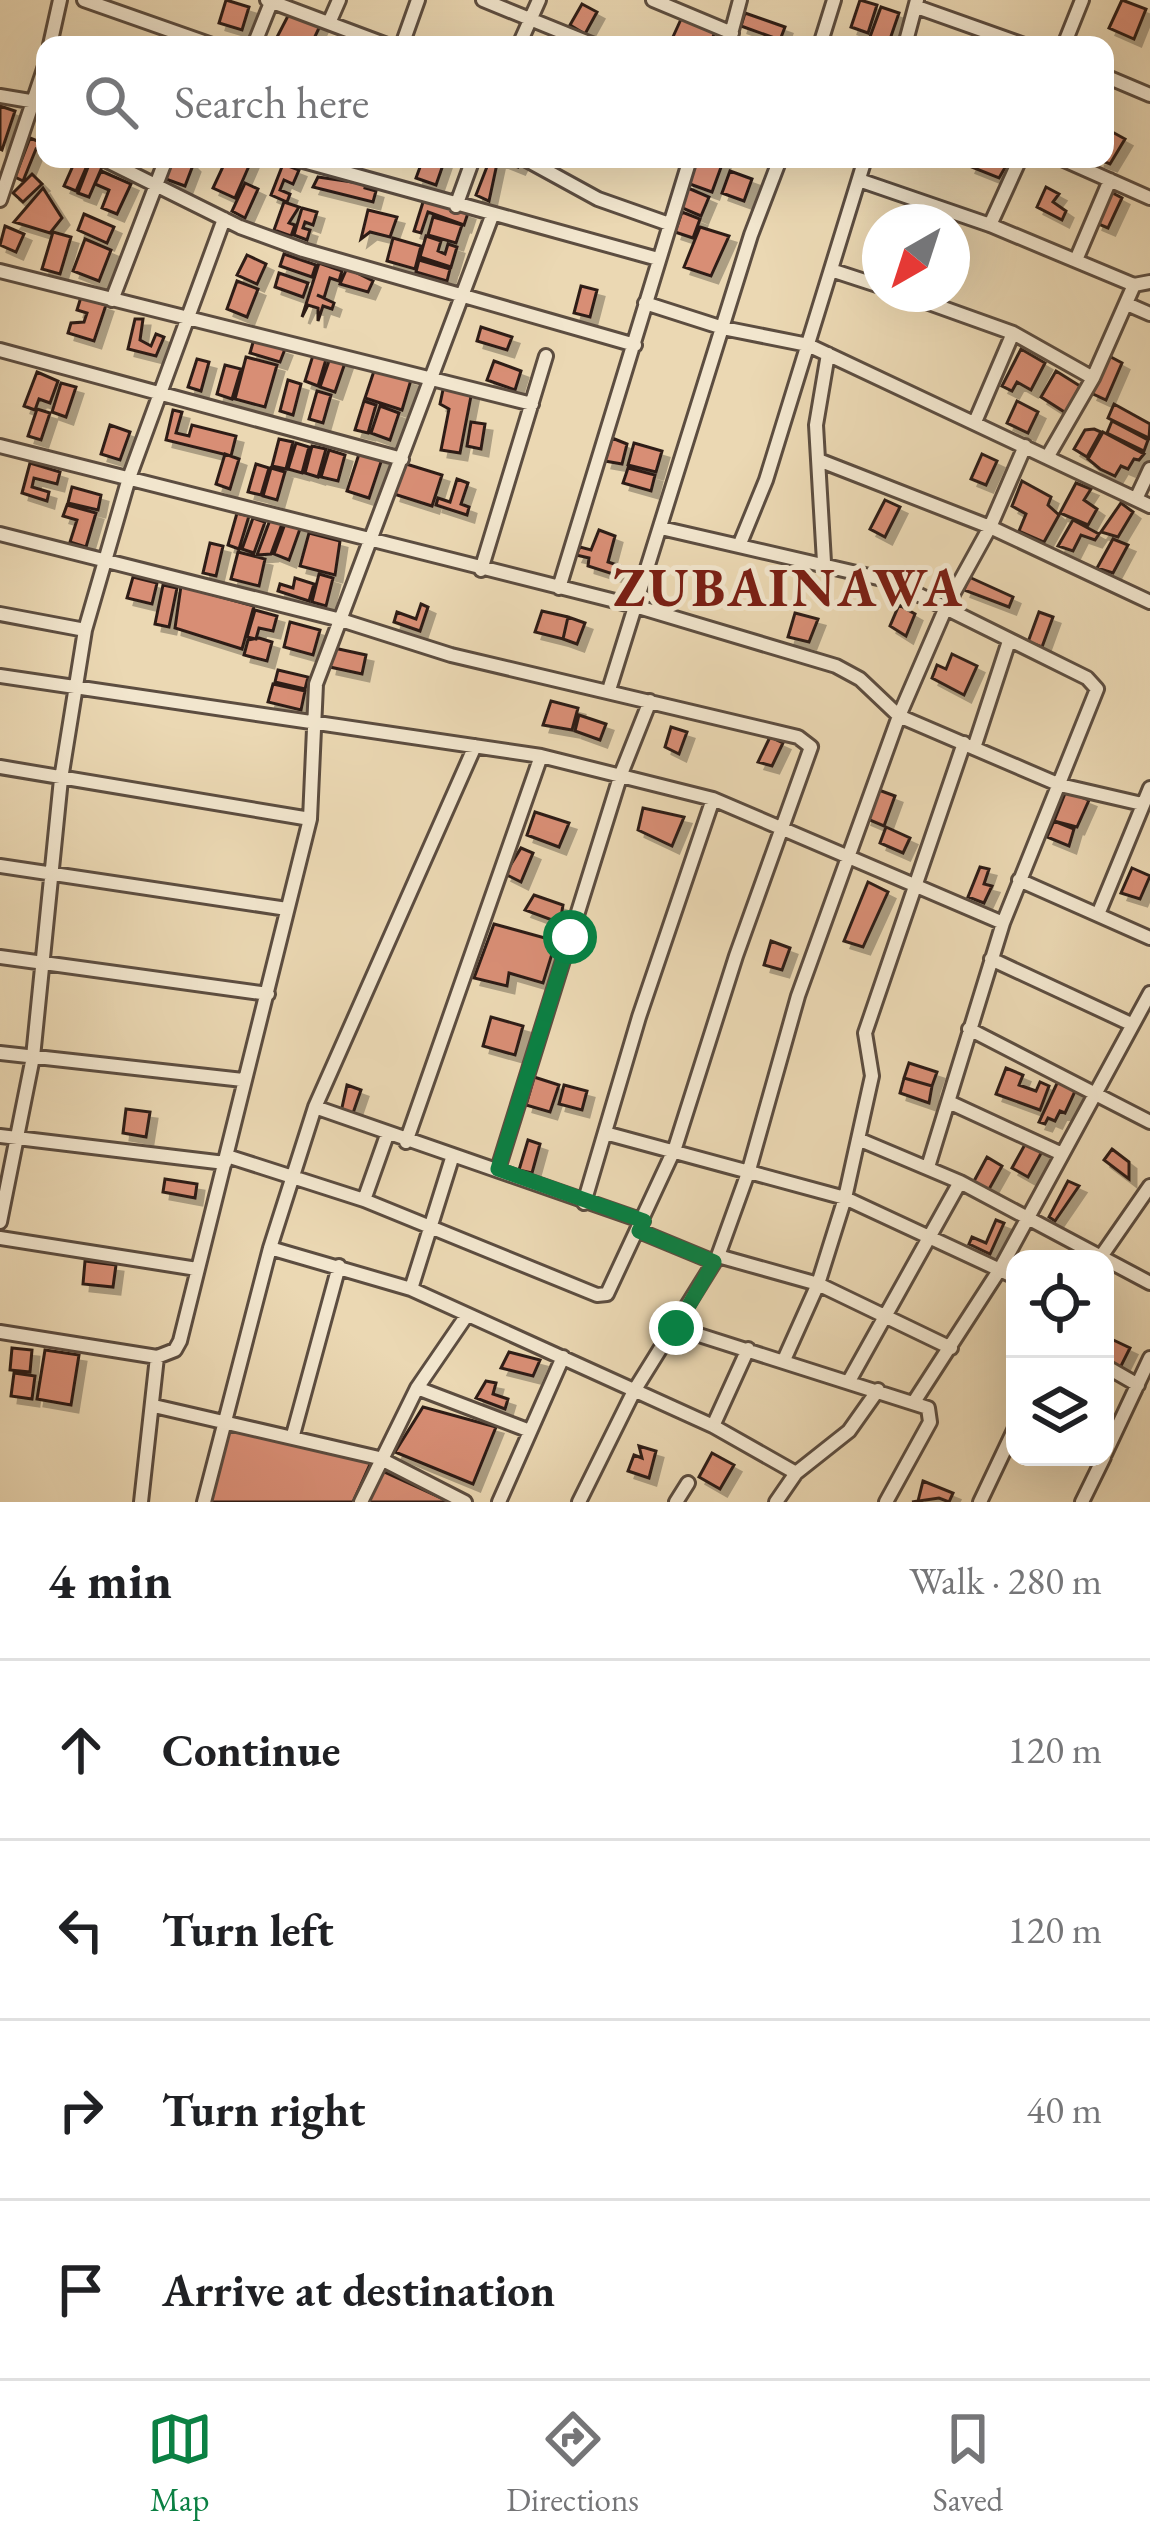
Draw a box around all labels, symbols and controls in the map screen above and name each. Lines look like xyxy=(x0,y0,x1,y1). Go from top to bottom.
search box xyxy=(36,36,1114,168)
icon: search xyxy=(78,69,144,135)
text: Search here xyxy=(174,73,369,131)
north arrow xyxy=(862,204,970,312)
district label: ZUBAINAWA xyxy=(613,552,965,622)
route start xyxy=(543,910,597,964)
map controls xyxy=(1006,1250,1114,1466)
button: locate xyxy=(1006,1250,1114,1358)
route end xyxy=(649,1301,703,1355)
button: layers xyxy=(1006,1358,1114,1466)
text: 4 min xyxy=(48,1547,172,1613)
text: Walk · 280 m xyxy=(909,1555,1102,1606)
icon: ahead xyxy=(48,1717,114,1783)
text: Continue xyxy=(162,1721,340,1779)
text: 120 m xyxy=(1008,1724,1102,1775)
icon: left xyxy=(48,1897,114,1963)
text: Turn left xyxy=(162,1901,334,1959)
text: 120 m xyxy=(1008,1904,1102,1955)
icon: right xyxy=(48,2077,114,2143)
text: Turn right xyxy=(162,2081,365,2139)
text: 40 m xyxy=(1026,2084,1102,2135)
icon: arrive xyxy=(48,2257,114,2323)
text: Arrive at destination xyxy=(162,2261,555,2319)
tab: Map xyxy=(147,2406,213,2521)
tab: Directions xyxy=(506,2406,639,2521)
tab: Saved xyxy=(933,2406,1003,2521)

